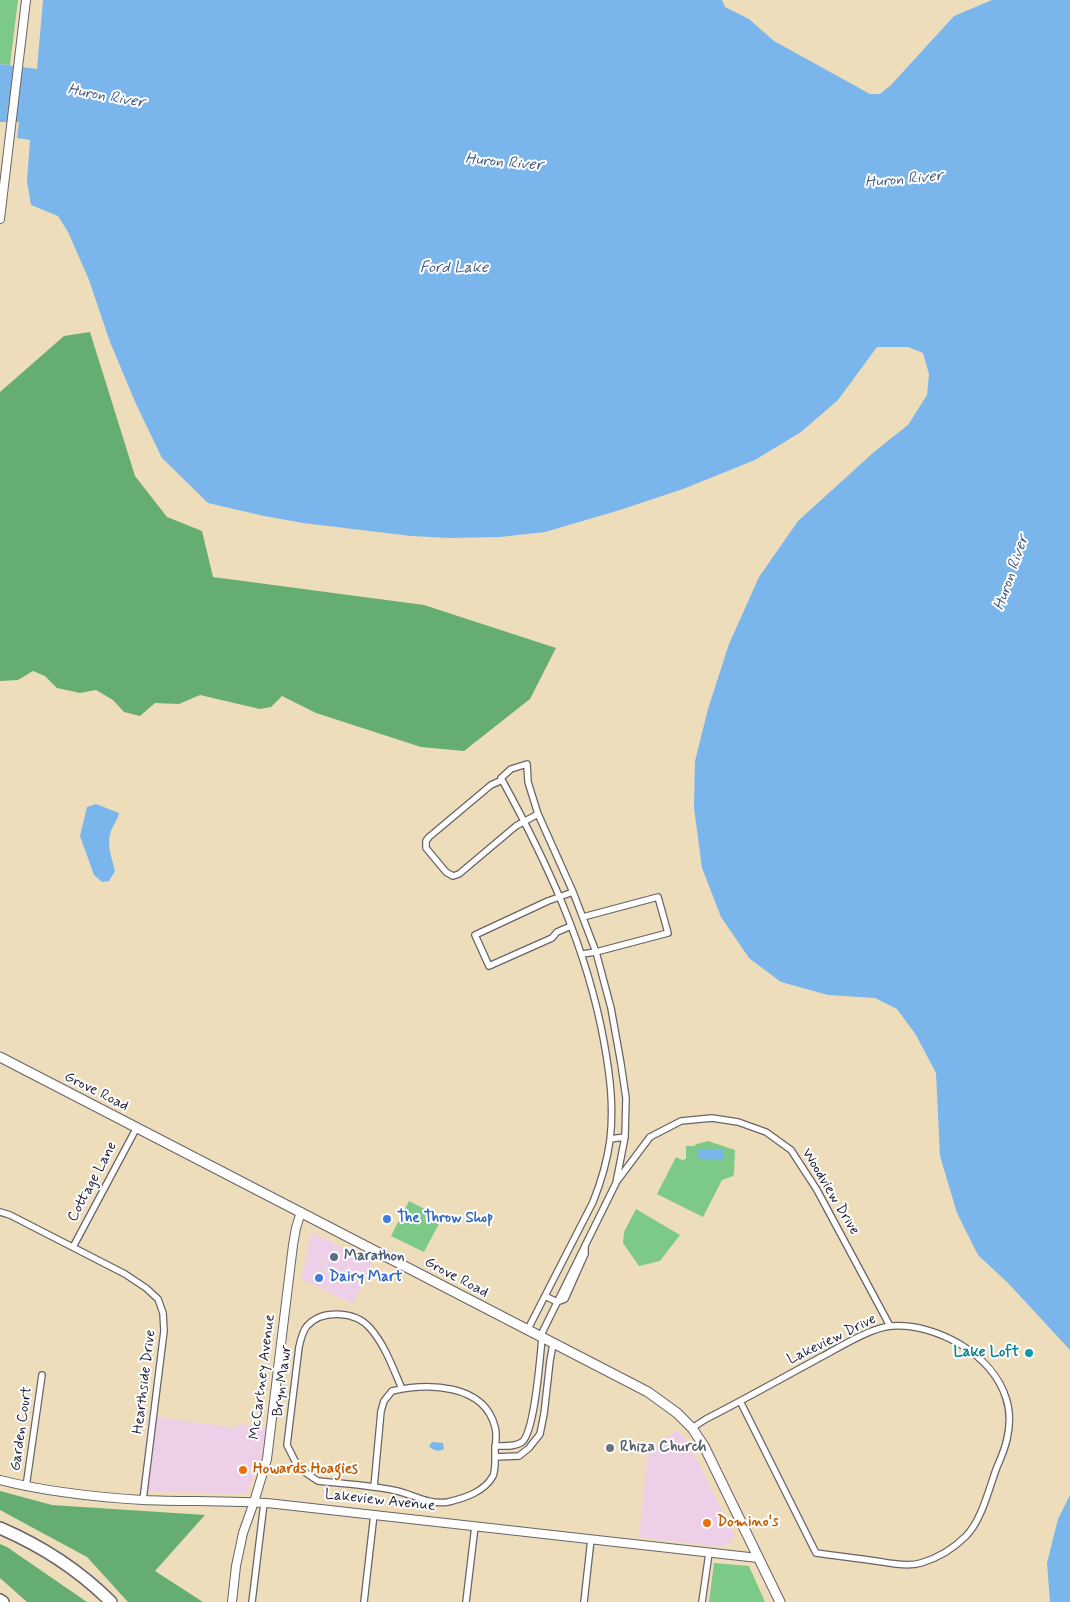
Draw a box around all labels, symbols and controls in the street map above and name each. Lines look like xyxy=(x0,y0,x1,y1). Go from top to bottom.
water label: Huron River xyxy=(66,81,146,113)
water label: Huron River xyxy=(464,150,544,176)
water label: Huron River xyxy=(864,167,944,193)
water label: Ford Lake xyxy=(420,259,488,279)
water label: Huron River xyxy=(990,533,1034,613)
street label: Grove Road xyxy=(61,1068,131,1116)
street label: Cottage Lane xyxy=(64,1139,122,1225)
street label: Woodview Drive xyxy=(797,1145,863,1239)
place label: The Throw Shop xyxy=(397,1210,493,1228)
marker: The Throw Shop xyxy=(381,1213,393,1225)
place label: Marathon xyxy=(344,1248,405,1266)
marker: Marathon xyxy=(328,1251,340,1263)
street label: Grove Road xyxy=(421,1254,491,1302)
place label: Dairy Mart xyxy=(329,1269,402,1287)
marker: Dairy Mart xyxy=(313,1272,325,1284)
street label: Lakeview Drive xyxy=(785,1311,879,1369)
street label: McCartney Avenue xyxy=(246,1313,280,1441)
street label: Hearthside Drive xyxy=(130,1329,160,1435)
street label: Bryn Mawr xyxy=(270,1344,296,1418)
place label: Lake Loft xyxy=(953,1344,1019,1362)
marker: Lake Loft xyxy=(1023,1347,1035,1359)
street label: Garden Court xyxy=(7,1386,37,1472)
place label: Rhiza Church xyxy=(620,1439,706,1457)
marker: Rhiza Church xyxy=(604,1442,616,1454)
place label: Howards Hoagies xyxy=(253,1461,358,1479)
marker: Howards Hoagies xyxy=(237,1464,249,1476)
street label: Lakeview Avenue xyxy=(324,1486,436,1516)
place label: Domino's xyxy=(717,1514,779,1532)
marker: Domino's xyxy=(701,1517,713,1529)

